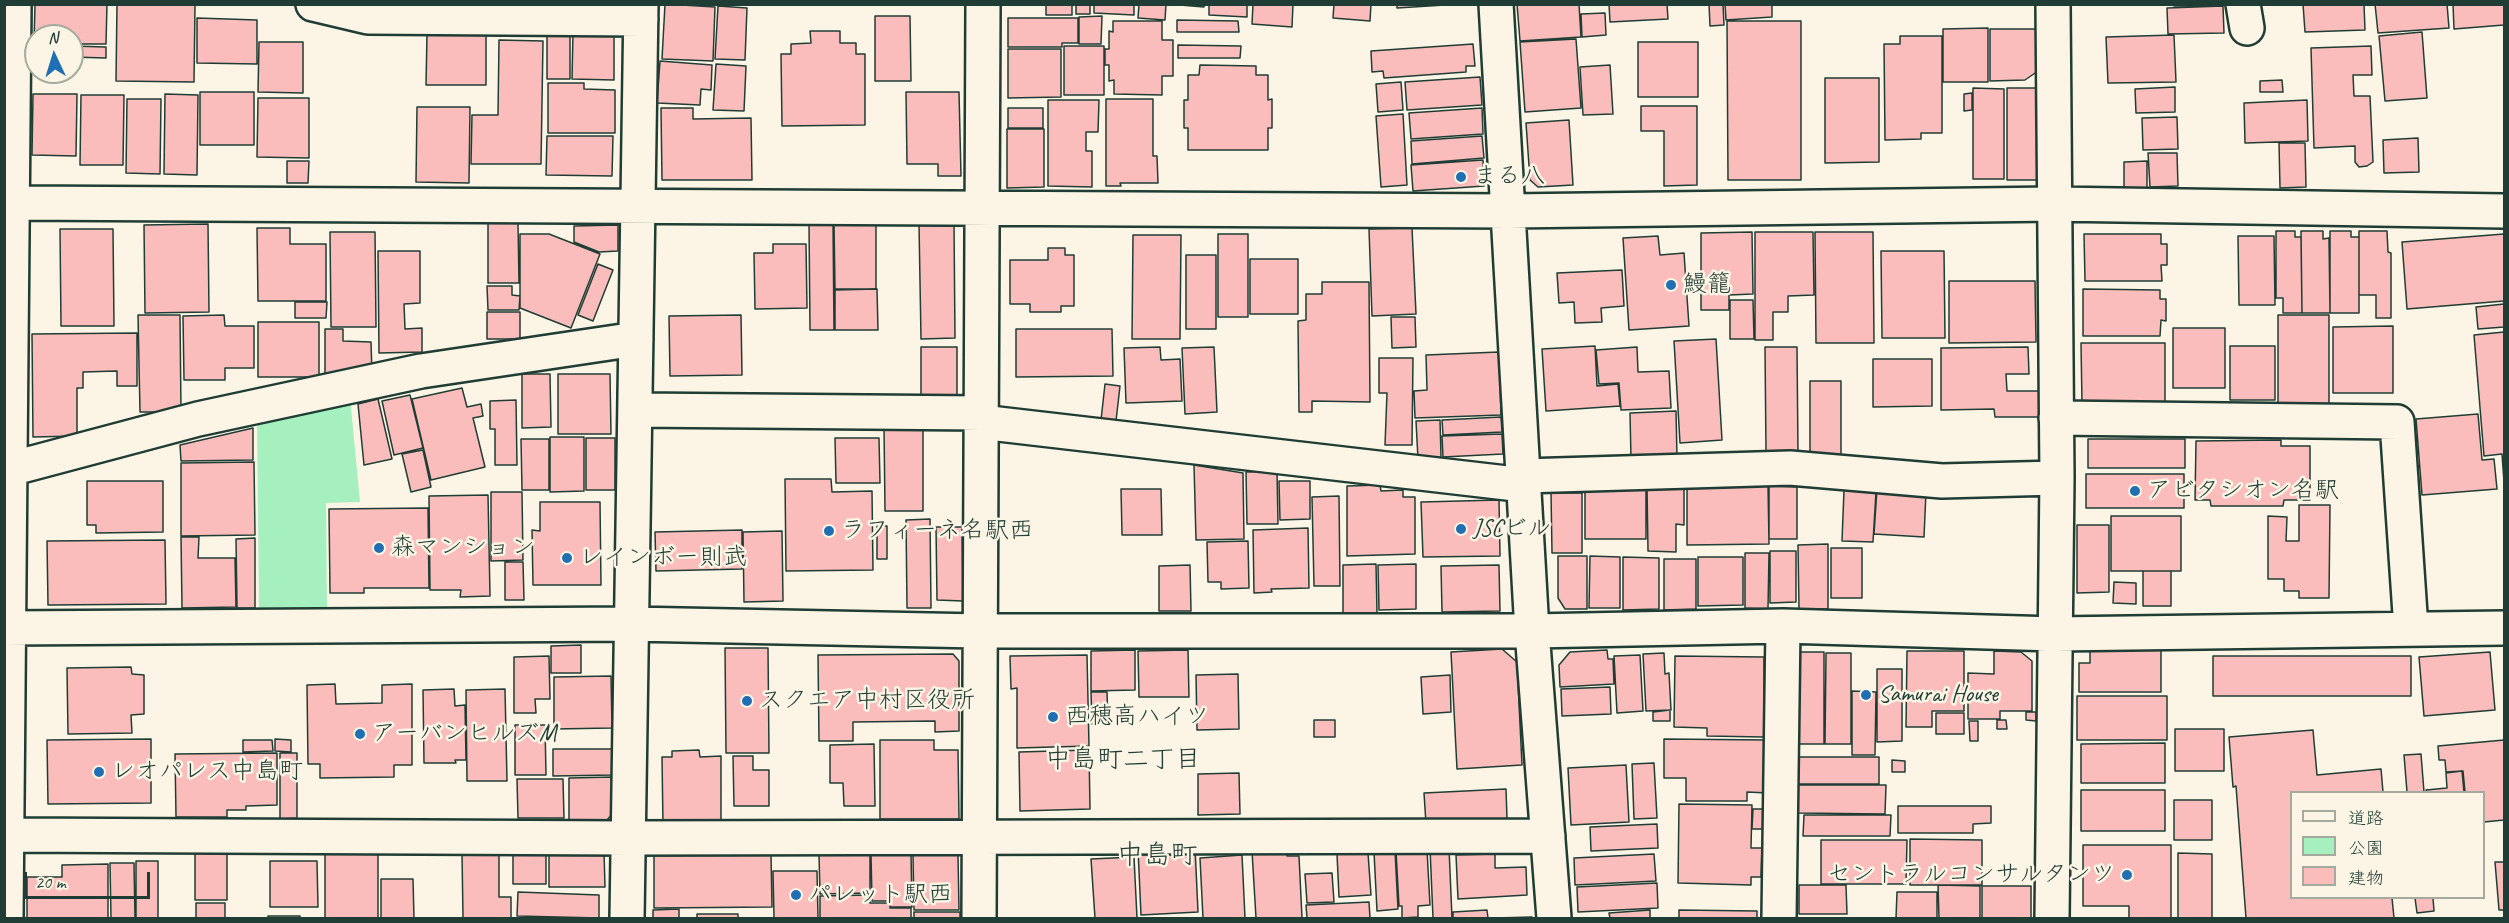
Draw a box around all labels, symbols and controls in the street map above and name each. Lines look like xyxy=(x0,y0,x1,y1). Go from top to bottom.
north arrow xyxy=(24,24,84,84)
text: N xyxy=(47,28,59,48)
place label: まる八 xyxy=(1473,163,1545,191)
marker: まる八 xyxy=(1454,170,1468,184)
place label: 鰻籠 xyxy=(1683,271,1731,299)
marker: 鰻籠 xyxy=(1664,278,1678,292)
place label: アビタシオン名駅 xyxy=(2147,477,2339,505)
marker: アビタシオン名駅 xyxy=(2128,484,2142,498)
place label: JSCビル xyxy=(1473,515,1551,543)
place label: ラフィーネ名駅西 xyxy=(841,517,1033,545)
marker: JSCビル xyxy=(1454,522,1468,536)
marker: ラフィーネ名駅西 xyxy=(822,524,836,538)
place label: 森マンション xyxy=(391,534,535,562)
marker: 森マンション xyxy=(372,541,386,555)
place label: レインボー則武 xyxy=(579,544,747,572)
marker: レインボー則武 xyxy=(560,551,574,565)
place label: Samurai House xyxy=(1878,681,1998,709)
place label: スクエア中村区役所 xyxy=(759,687,975,715)
marker: Samurai House xyxy=(1859,688,1873,702)
marker: スクエア中村区役所 xyxy=(740,694,754,708)
place label: 西穂高ハイツ xyxy=(1065,703,1209,731)
marker: 西穂高ハイツ xyxy=(1046,710,1060,724)
place label: アーバンヒルズM xyxy=(372,720,556,748)
marker: アーバンヒルズM xyxy=(353,727,367,741)
district label: 中島町二丁目 xyxy=(1045,744,1201,776)
place label: レオパレス中島町 xyxy=(111,758,303,786)
marker: レオパレス中島町 xyxy=(92,765,106,779)
legend xyxy=(2290,791,2485,899)
text: 道路 xyxy=(2348,807,2384,829)
text: 公園 xyxy=(2348,837,2384,859)
district label: 中島町 xyxy=(1117,840,1197,872)
scale bar xyxy=(27,860,153,898)
place label: セントラルコンサルタンツ xyxy=(1827,861,2115,889)
text: 建物 xyxy=(2348,867,2384,889)
marker: セントラルコンサルタンツ xyxy=(2120,868,2134,882)
text: 20 m xyxy=(35,871,66,893)
place label: パレット駅西 xyxy=(808,881,952,909)
marker: パレット駅西 xyxy=(789,888,803,902)

